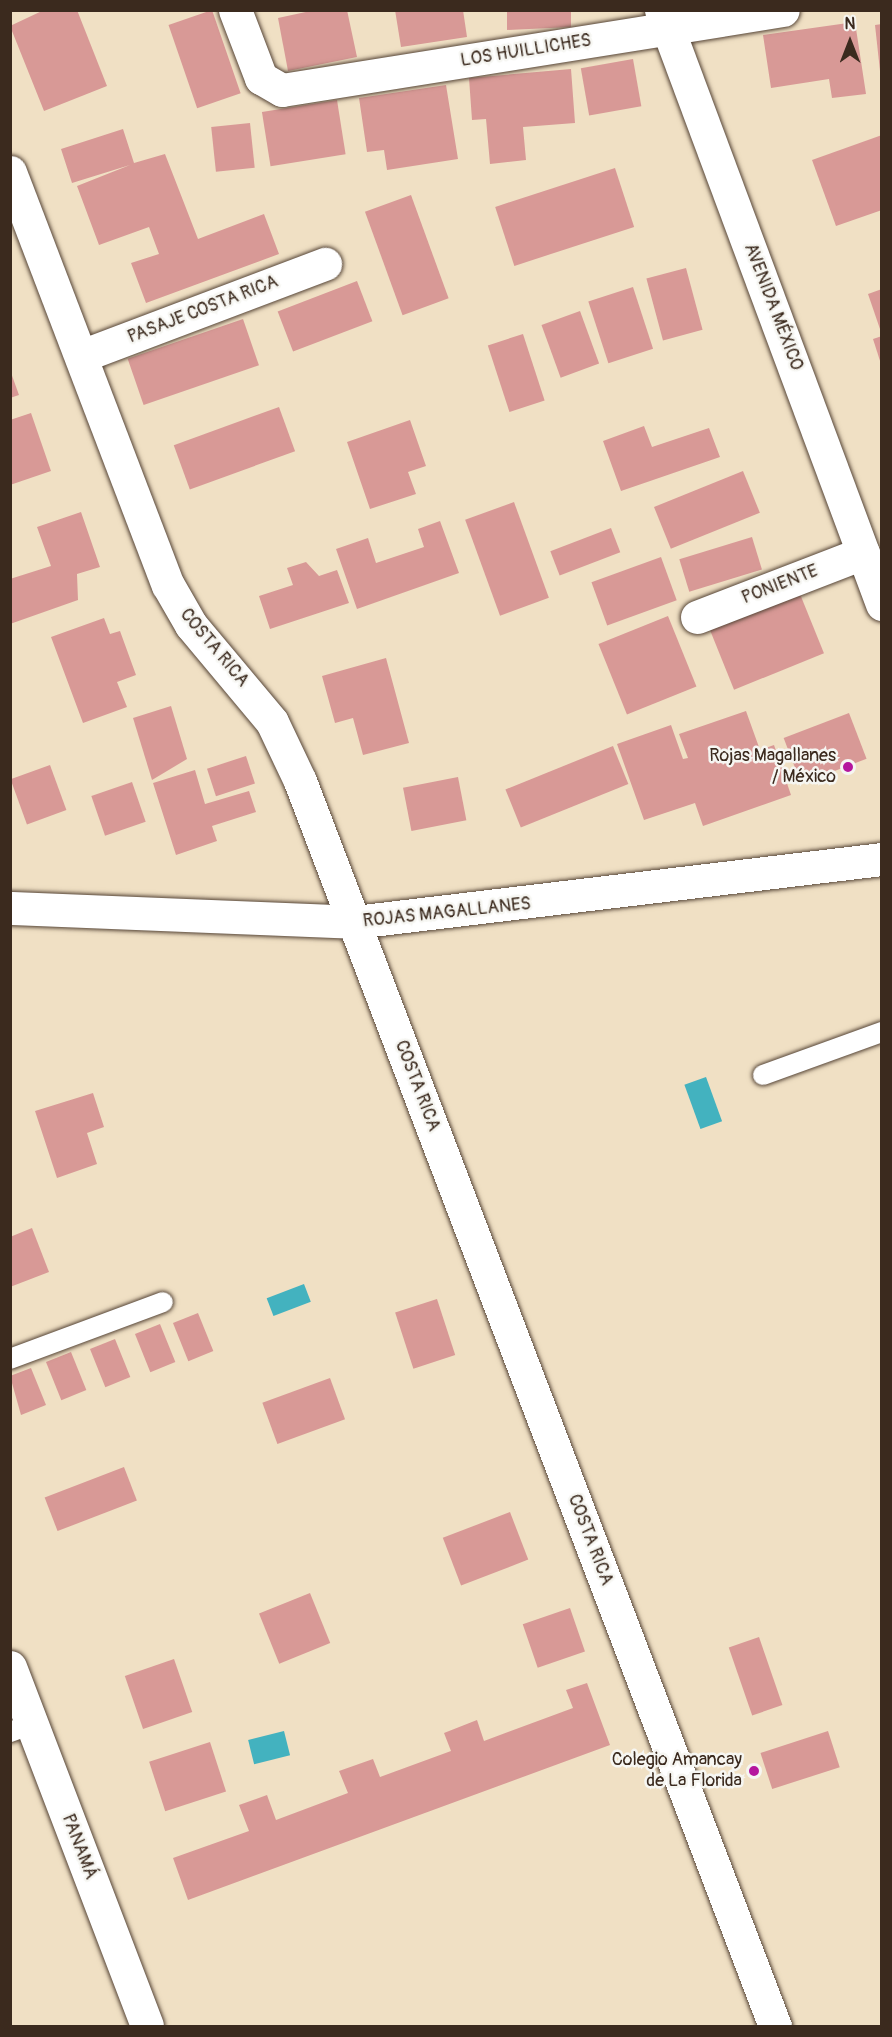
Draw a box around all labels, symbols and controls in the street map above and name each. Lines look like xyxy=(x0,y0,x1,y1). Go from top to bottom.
north arrow xyxy=(820,12,880,72)
text: N xyxy=(845,14,855,34)
street label: LOS HUILLICHES xyxy=(459,30,593,72)
street label: AVENIDA MÉXICO xyxy=(739,241,807,373)
street label: PASAJE COSTA RICA xyxy=(125,271,281,349)
street label: PONIENTE xyxy=(739,561,821,609)
street label: COSTA RICA xyxy=(175,604,253,692)
place label: Rojas Magallanes / México xyxy=(709,746,836,789)
marker: Rojas Magallanes / México xyxy=(841,760,855,774)
street label: ROJAS MAGALLANES xyxy=(362,893,532,933)
street label: COSTA RICA xyxy=(390,1037,444,1135)
street label: COSTA RICA xyxy=(563,1491,617,1589)
place label: Colegio Amancay de La Florida xyxy=(612,1750,742,1792)
marker: Colegio Amancay de La Florida xyxy=(747,1764,761,1778)
street label: PANAMÁ xyxy=(57,1811,101,1883)

